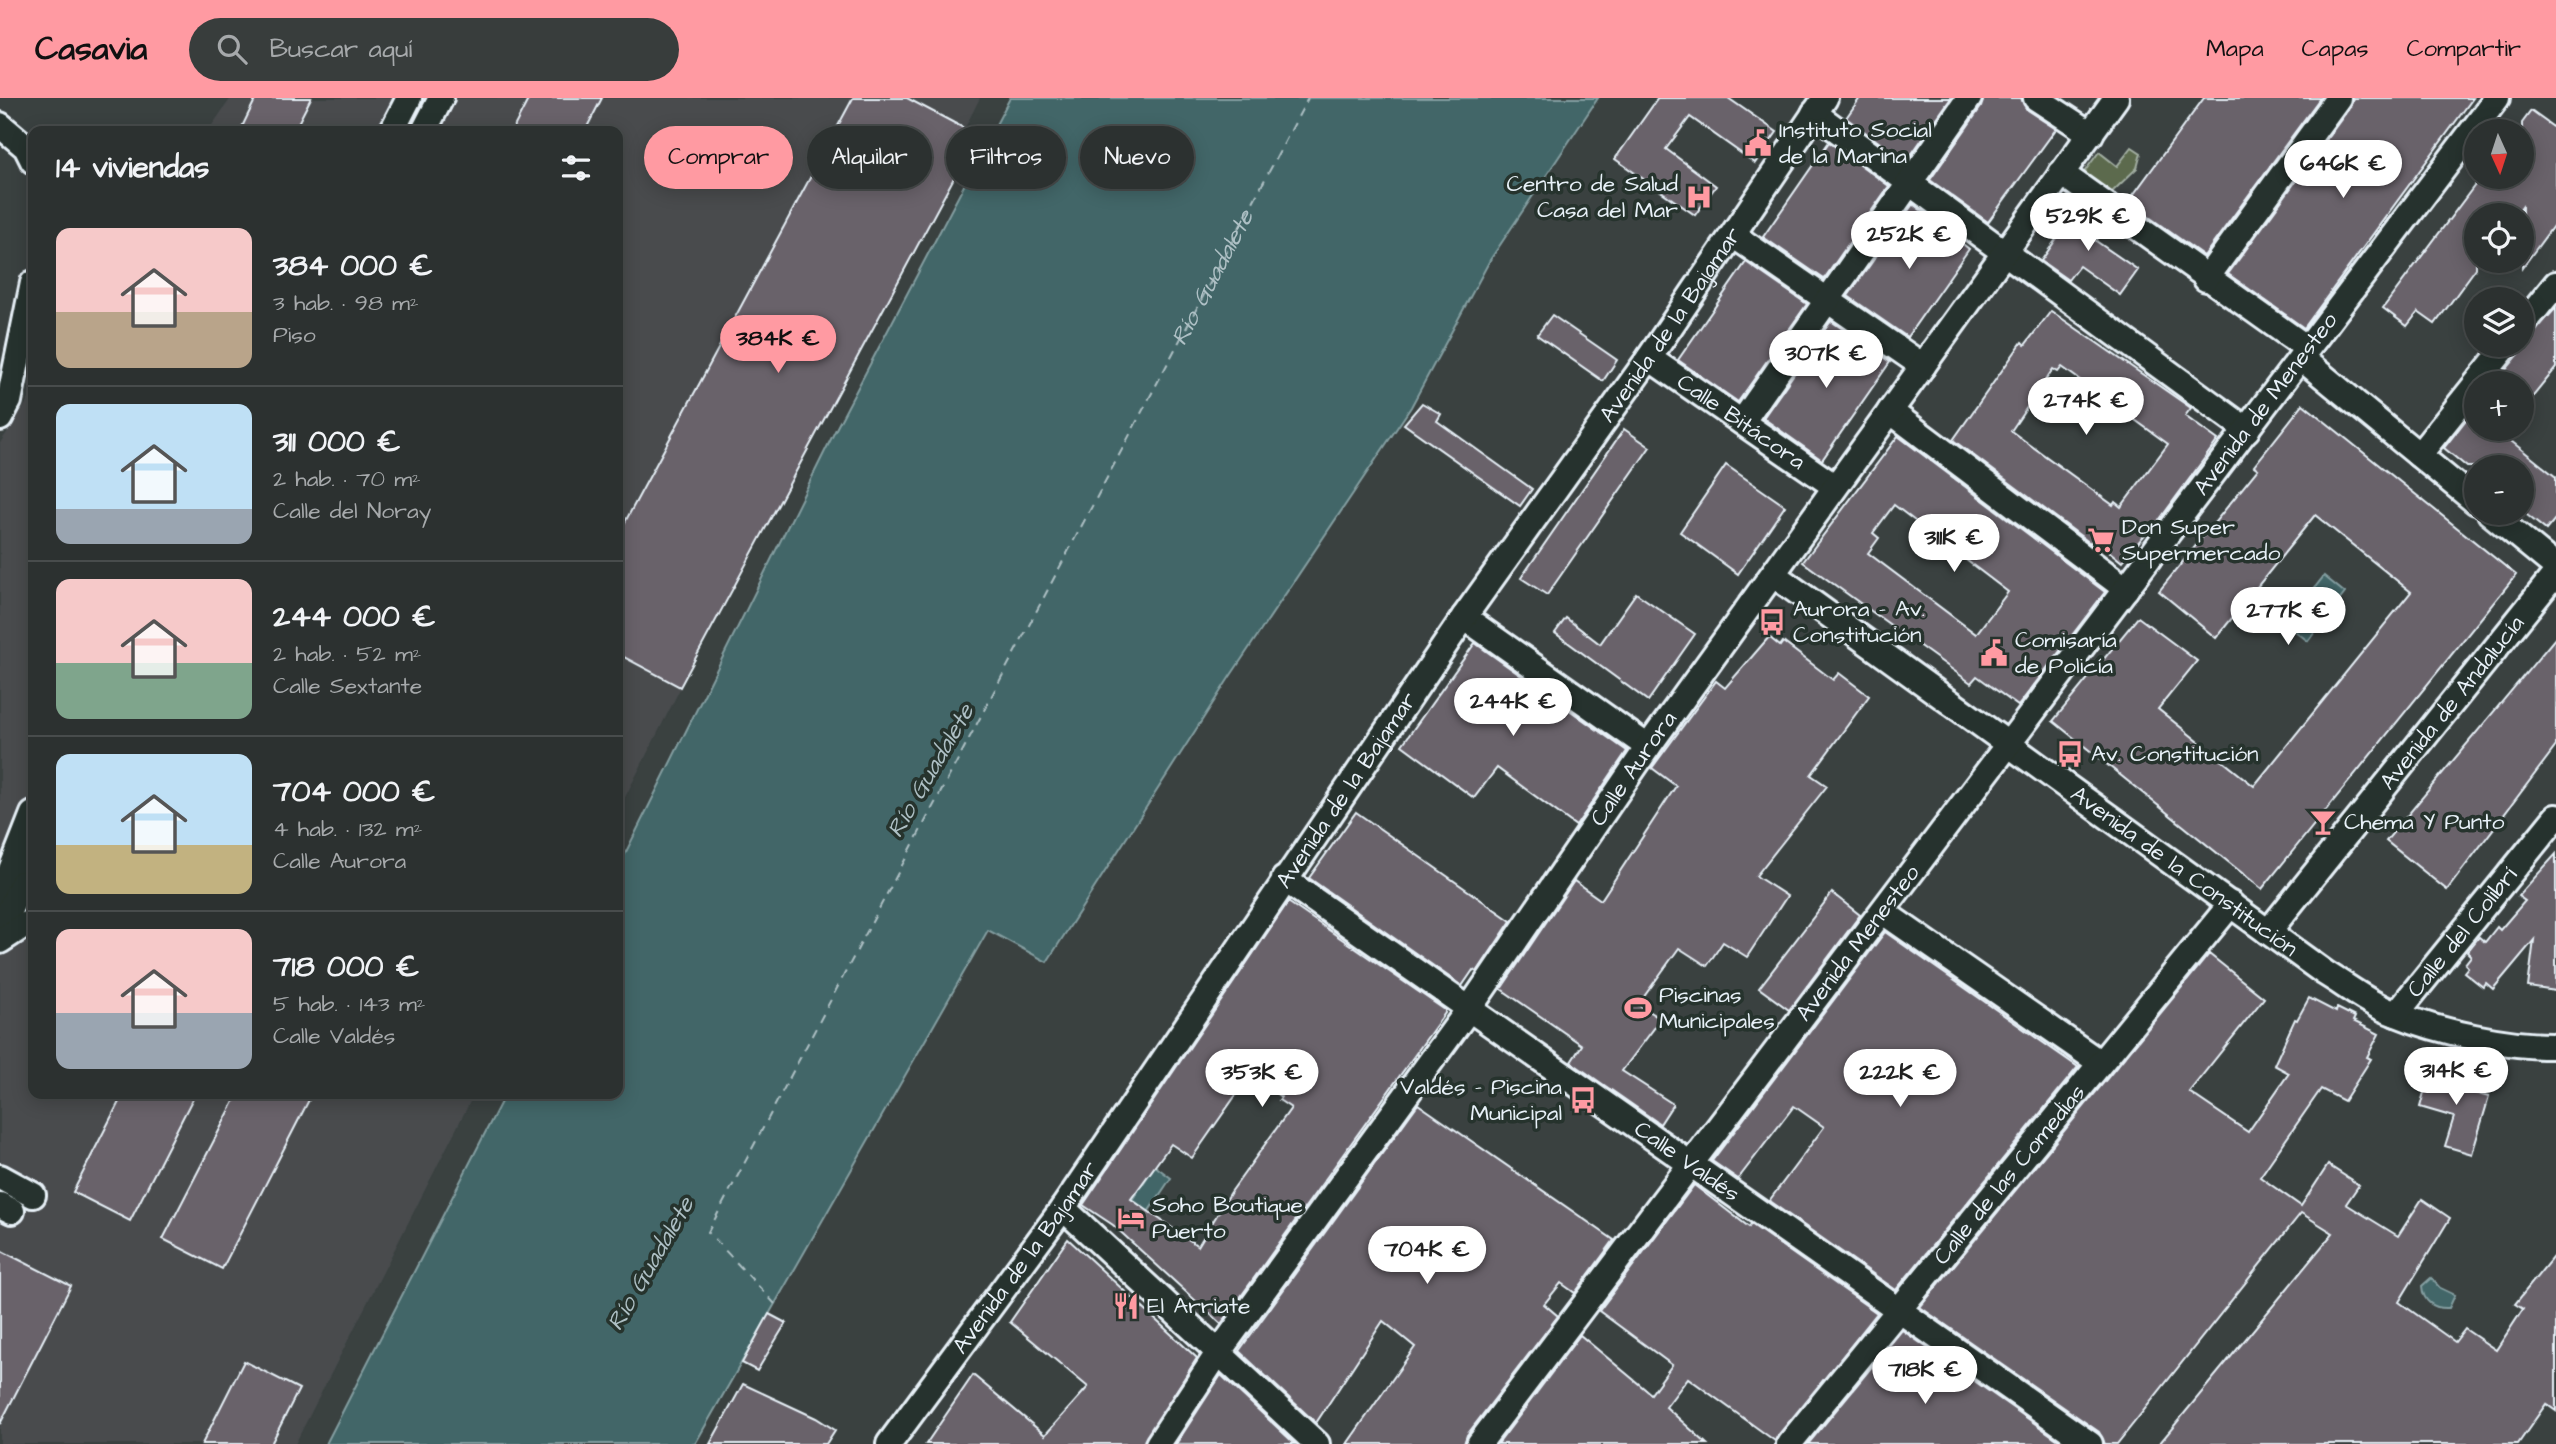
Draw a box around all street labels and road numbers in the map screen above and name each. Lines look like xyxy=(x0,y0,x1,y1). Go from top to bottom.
street label: Avenida de la Bajamar xyxy=(1592,221,1749,429)
street label: Avenida de Menesteo xyxy=(2186,306,2345,502)
street label: Calle Bitácora xyxy=(1670,366,1812,478)
street label: Avenida de Andalucía xyxy=(2372,609,2532,797)
street label: Avenida de la Bajamar xyxy=(1268,685,1425,895)
street label: Calle Aurora xyxy=(1582,705,1685,833)
street label: Avenida de la Constitución xyxy=(2064,778,2304,964)
street label: Avenida Menesteo xyxy=(1788,858,1927,1028)
street label: Calle del Colibrí xyxy=(2400,860,2525,1004)
street label: Calle de las Comedias xyxy=(1926,1078,2093,1272)
street label: Calle Valdés xyxy=(1628,1113,1746,1210)
street label: Avenida de la Bajamar xyxy=(945,1155,1106,1361)

